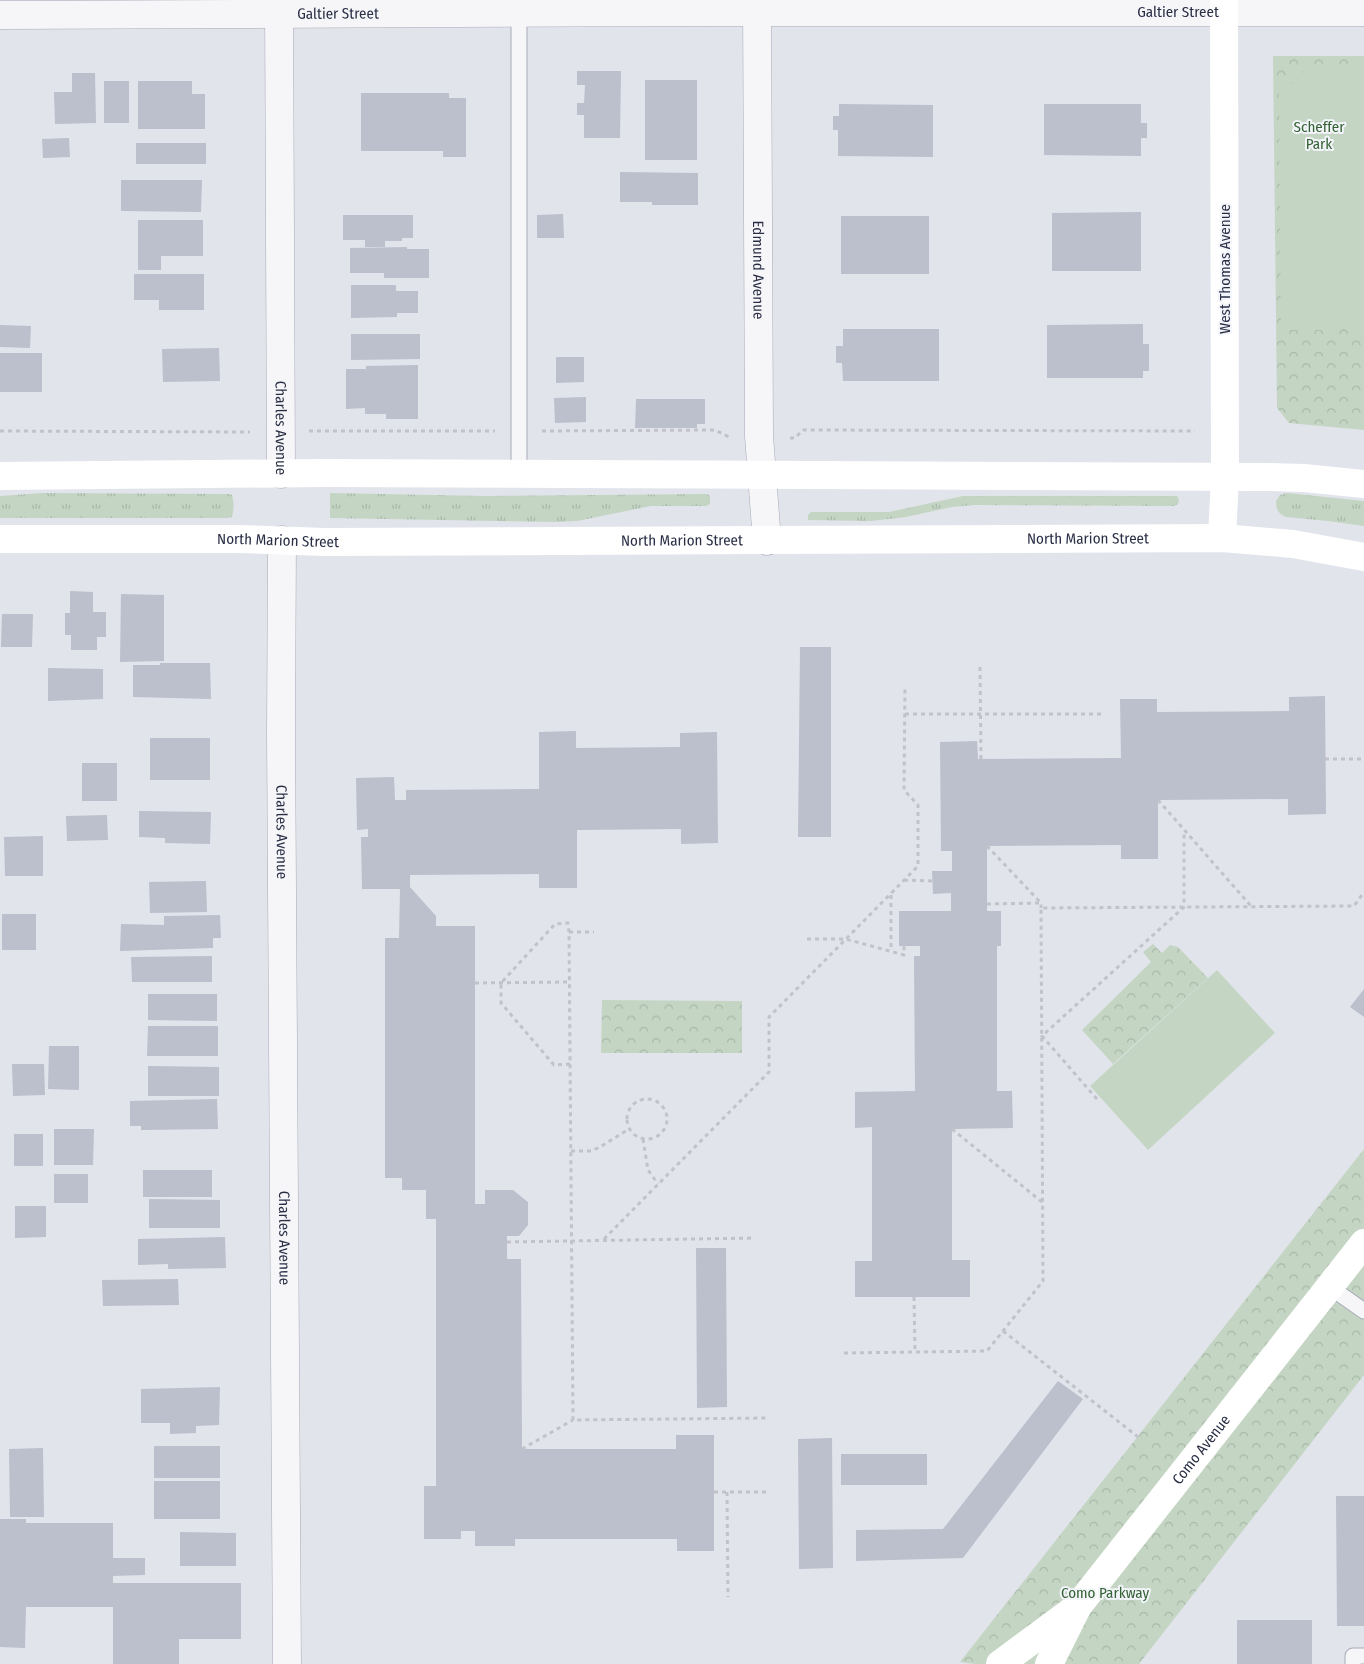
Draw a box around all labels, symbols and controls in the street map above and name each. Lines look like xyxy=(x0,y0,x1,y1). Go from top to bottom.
street label: Galtier Street xyxy=(1137,3,1219,21)
street label: Galtier Street xyxy=(297,4,379,23)
park label: Scheffer Park xyxy=(1294,118,1345,153)
street label: West Thomas Avenue xyxy=(1216,204,1234,334)
street label: Edmund Avenue xyxy=(749,221,767,319)
street label: Charles Avenue xyxy=(272,381,290,475)
street label: North Marion Street xyxy=(1027,529,1149,548)
street label: North Marion Street xyxy=(217,530,339,551)
street label: North Marion Street xyxy=(621,531,743,550)
street label: Charles Avenue xyxy=(272,785,291,879)
street label: Charles Avenue xyxy=(275,1191,294,1285)
street label: Como Avenue xyxy=(1168,1411,1234,1488)
park label: Como Parkway xyxy=(1061,1584,1149,1602)

